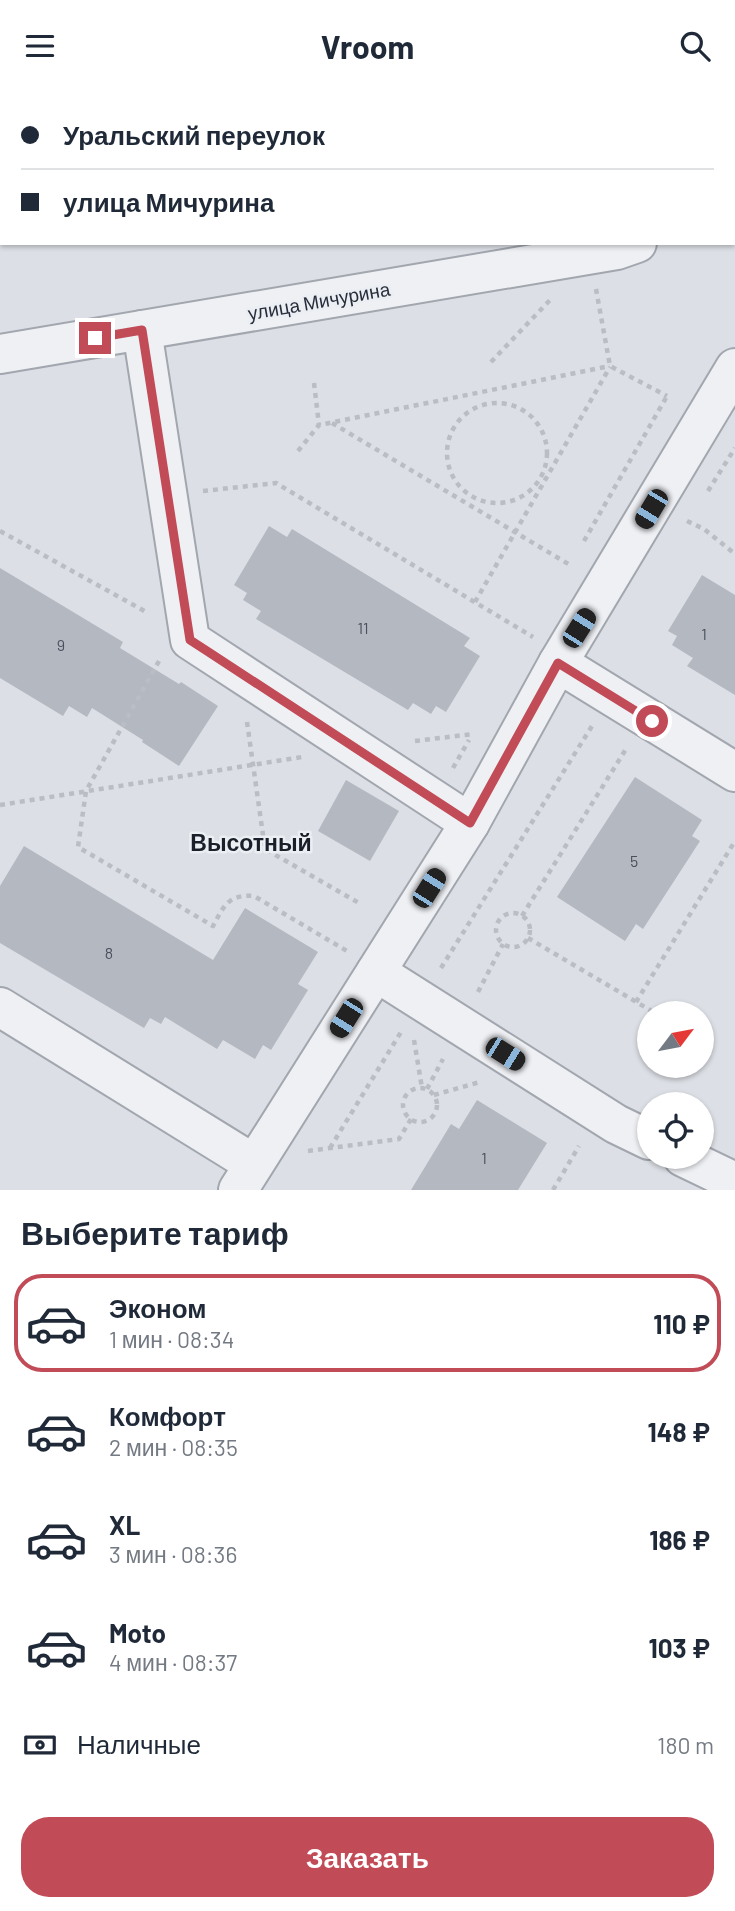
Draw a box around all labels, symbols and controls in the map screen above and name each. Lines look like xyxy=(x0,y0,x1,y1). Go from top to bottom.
icon: menu xyxy=(21,27,59,65)
text: Vroom xyxy=(321,27,414,65)
icon: search xyxy=(676,27,714,65)
text: Уральский переулок xyxy=(63,119,325,150)
text: улица Мичурина xyxy=(63,186,274,217)
street label: улица Мичурина xyxy=(246,277,392,324)
route end xyxy=(79,322,111,354)
car xyxy=(632,486,671,532)
car xyxy=(559,605,600,651)
house number: 11 xyxy=(357,618,369,637)
house number: 1 xyxy=(701,624,707,643)
house number: 9 xyxy=(57,635,65,654)
route start xyxy=(636,705,668,737)
district label: Высотный xyxy=(190,828,312,856)
house number: 5 xyxy=(630,851,638,870)
car xyxy=(409,865,450,911)
house number: 8 xyxy=(105,943,113,962)
car xyxy=(326,995,367,1041)
north arrow xyxy=(637,1001,714,1078)
map controls xyxy=(637,1001,714,1169)
car xyxy=(482,1034,529,1074)
button: locate xyxy=(637,1092,714,1169)
house number: 1 xyxy=(481,1148,487,1167)
text: Выберите тариф xyxy=(21,1213,289,1251)
icon: car xyxy=(25,1292,88,1355)
text: Эконом xyxy=(109,1292,207,1323)
text: 110 ₽ xyxy=(653,1308,710,1339)
text: 1 мин · 08:34 xyxy=(109,1325,234,1353)
icon: car xyxy=(25,1400,88,1463)
text: Комфорт xyxy=(109,1400,226,1431)
text: 148 ₽ xyxy=(648,1416,710,1447)
text: 2 мин · 08:35 xyxy=(109,1433,238,1461)
icon: car xyxy=(25,1508,88,1571)
text: XL xyxy=(109,1509,140,1540)
text: 186 ₽ xyxy=(649,1524,710,1555)
text: 3 мин · 08:36 xyxy=(109,1540,237,1568)
icon: car xyxy=(25,1616,88,1679)
text: Moto xyxy=(109,1617,166,1648)
text: 103 ₽ xyxy=(649,1632,710,1663)
text: 4 мин · 08:37 xyxy=(109,1648,237,1676)
icon: cash xyxy=(21,1726,59,1764)
text: Наличные xyxy=(77,1728,201,1759)
text: 180 m xyxy=(657,1731,714,1759)
button: Заказать xyxy=(21,1817,714,1897)

